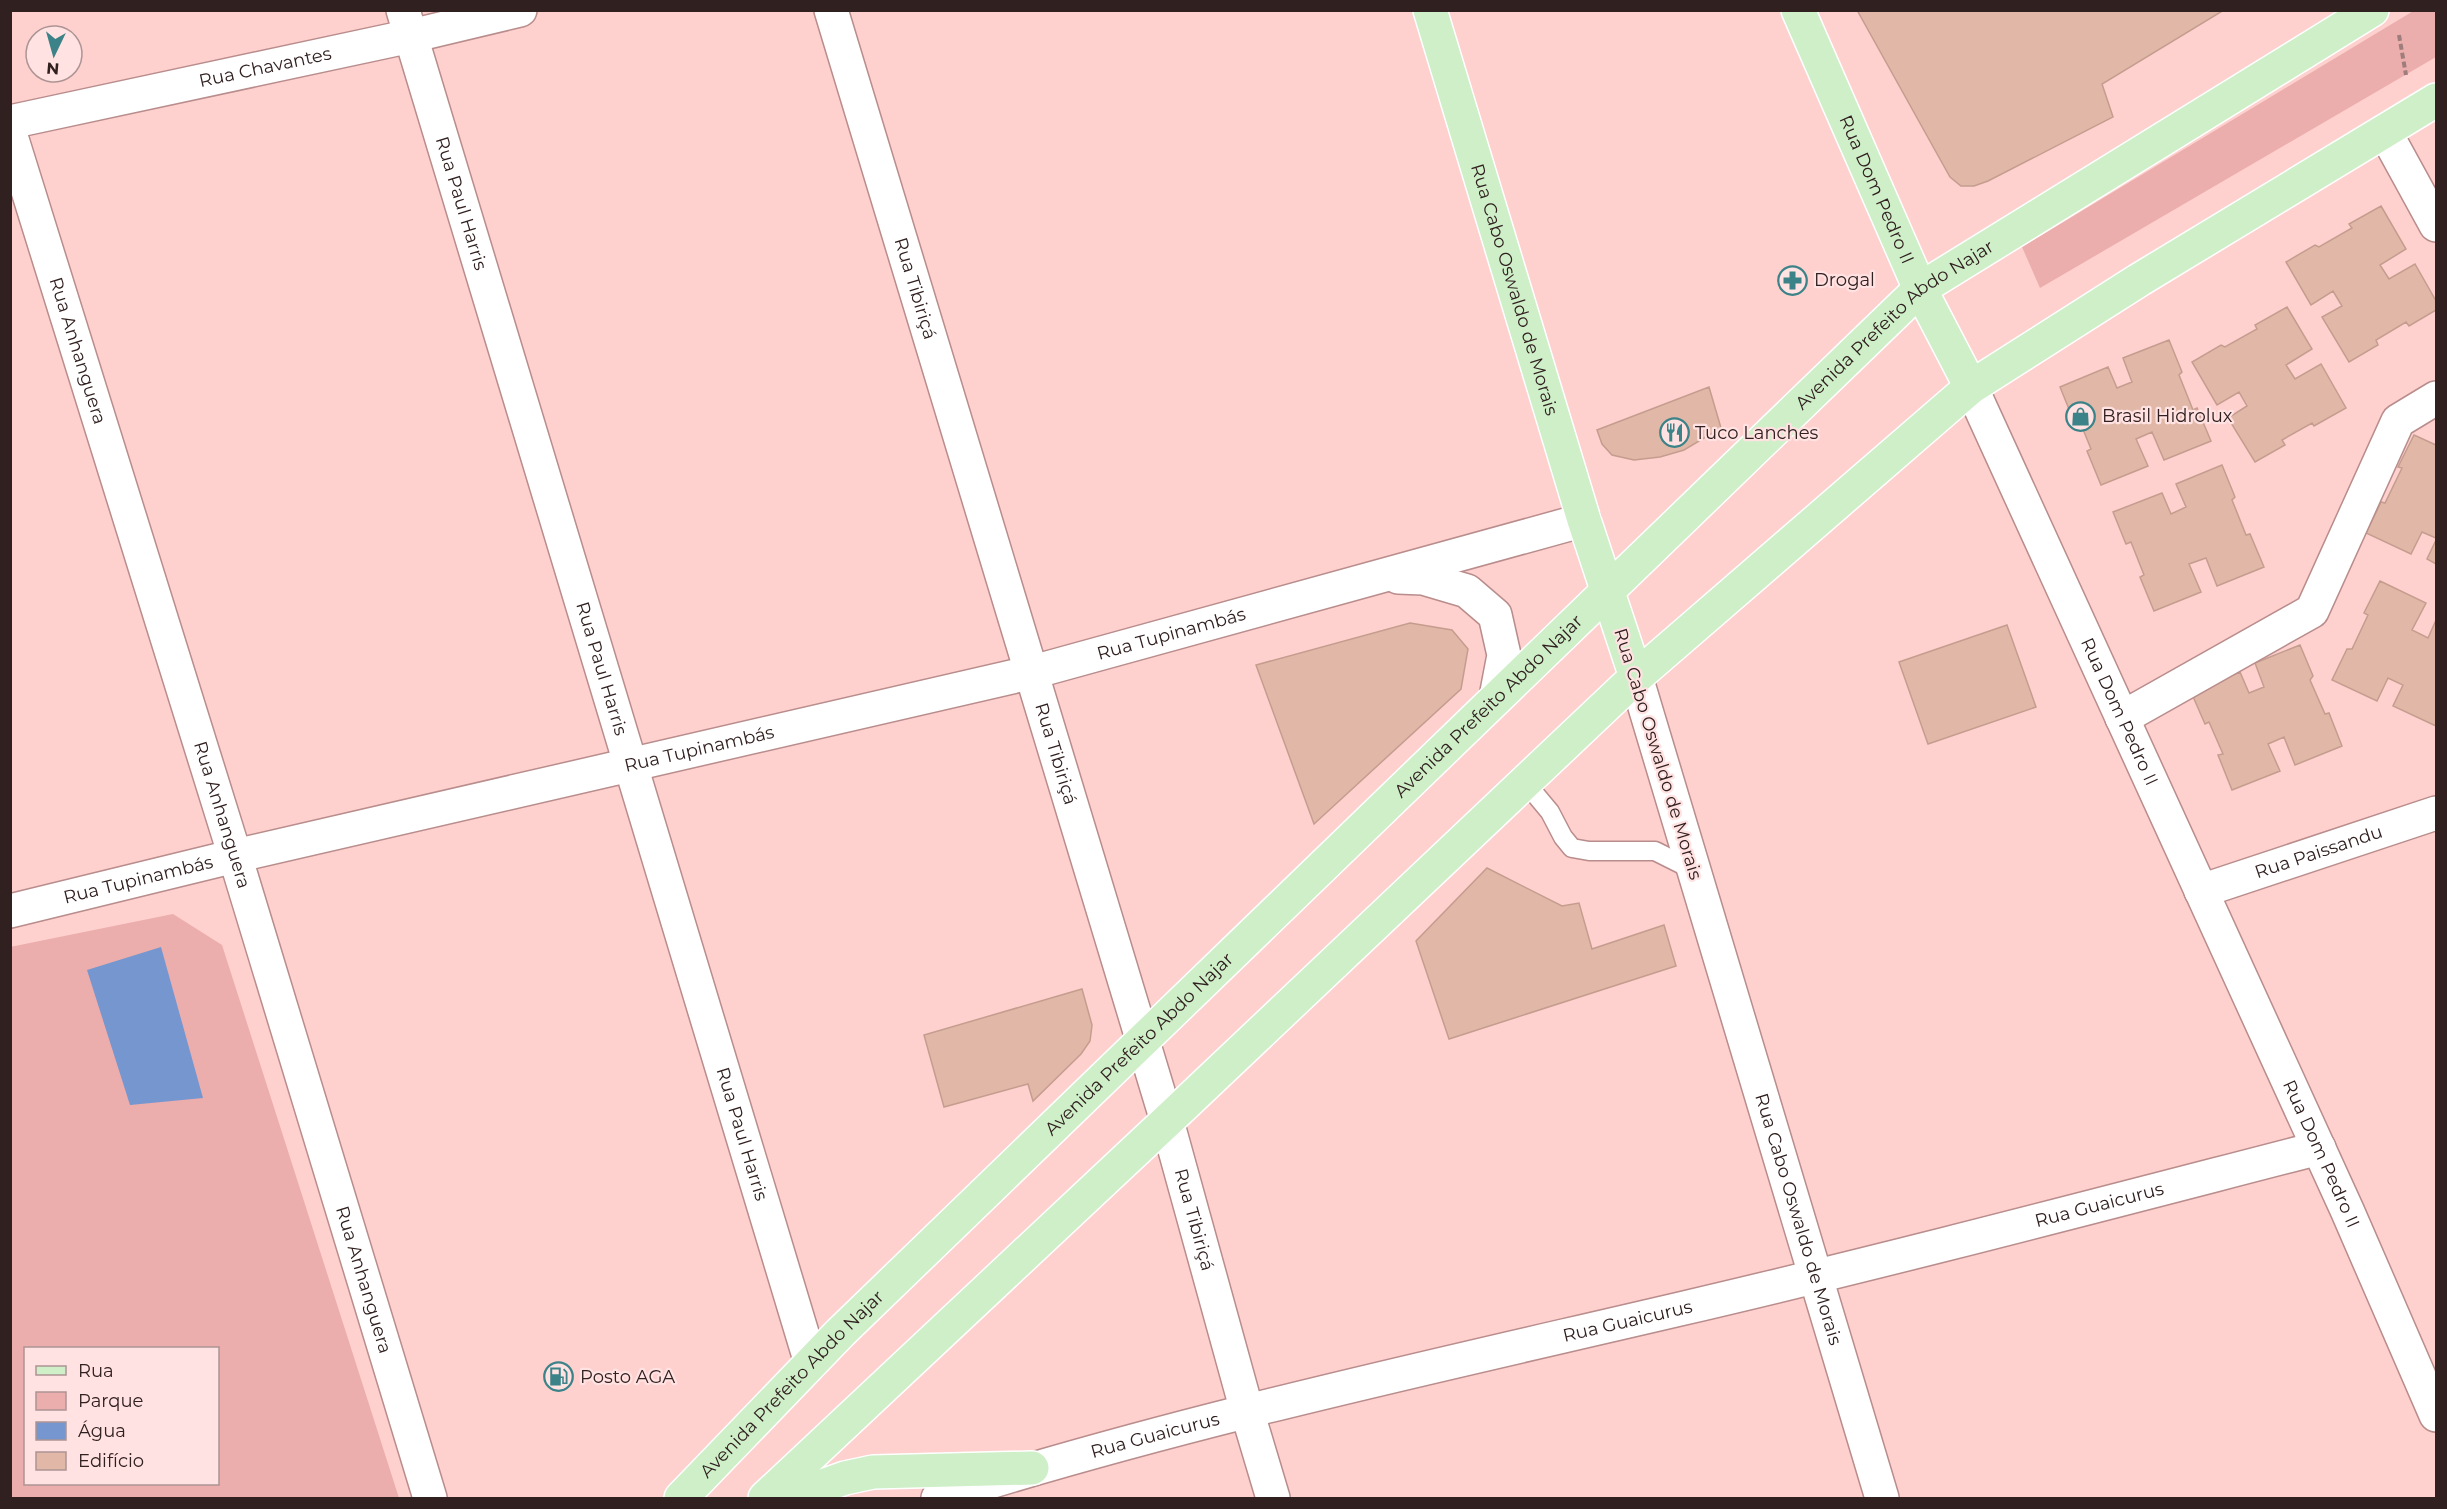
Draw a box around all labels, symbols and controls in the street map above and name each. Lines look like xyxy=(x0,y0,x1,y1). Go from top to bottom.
north arrow xyxy=(24,24,84,84)
street label: Rua Chavantes xyxy=(197,42,334,92)
text: N xyxy=(45,58,60,78)
street label: Rua Dom Pedro II xyxy=(1834,112,1919,267)
street label: Rua Paul Harris xyxy=(431,134,492,273)
street label: Rua Cabo Oswaldo de Morais xyxy=(1466,161,1563,418)
street label: Rua Tibiriçá xyxy=(889,235,941,342)
street label: Avenida Prefeito Abdo Najar xyxy=(1791,235,1998,414)
pharmacy icon: Drogal xyxy=(1777,264,1809,296)
place label: Drogal xyxy=(1814,269,1875,291)
street label: Rua Anhanguera xyxy=(45,274,111,427)
shop icon: Brasil Hidrolux xyxy=(2065,400,2097,432)
place label: Brasil Hidrolux xyxy=(2102,405,2233,427)
restaurant icon: Tuco Lanches xyxy=(1658,417,1690,449)
place label: Tuco Lanches xyxy=(1695,422,1819,444)
street label: Rua Paul Harris xyxy=(571,599,632,738)
street label: Rua Tupinambás xyxy=(1094,603,1248,665)
street label: Avenida Prefeito Abdo Najar xyxy=(1390,610,1587,802)
street label: Rua Cabo Oswaldo de Morais xyxy=(1609,626,1707,883)
street label: Rua Dom Pedro II xyxy=(2076,634,2163,789)
street label: Rua Tibiriçá xyxy=(1030,700,1082,807)
street label: Rua Tupinambás xyxy=(622,721,777,777)
street label: Rua Anhanguera xyxy=(189,738,255,891)
street label: Rua Paissandu xyxy=(2252,821,2385,883)
street label: Rua Tupinambás xyxy=(61,851,215,909)
street label: Avenida Prefeito Abdo Najar xyxy=(1040,948,1238,1140)
street label: Rua Paul Harris xyxy=(711,1065,773,1204)
street label: Rua Dom Pedro II xyxy=(2278,1076,2364,1231)
street label: Rua Cabo Oswaldo de Morais xyxy=(1750,1091,1847,1348)
street label: Rua Tibiriçá xyxy=(1170,1166,1219,1273)
street label: Rua Guaicurus xyxy=(2032,1178,2166,1232)
street label: Rua Anhanguera xyxy=(331,1203,396,1356)
street label: Avenida Prefeito Abdo Najar xyxy=(695,1286,888,1482)
street label: Rua Guaicurus xyxy=(1561,1295,1695,1347)
legend xyxy=(24,1347,219,1485)
text: Rua xyxy=(78,1360,114,1382)
fuel station icon: Posto AGA xyxy=(543,1361,575,1393)
place label: Posto AGA xyxy=(580,1366,675,1388)
text: Parque xyxy=(78,1390,144,1412)
street label: Rua Guaicurus xyxy=(1088,1408,1222,1463)
text: Água xyxy=(78,1420,126,1442)
text: Edifício xyxy=(78,1450,144,1472)

